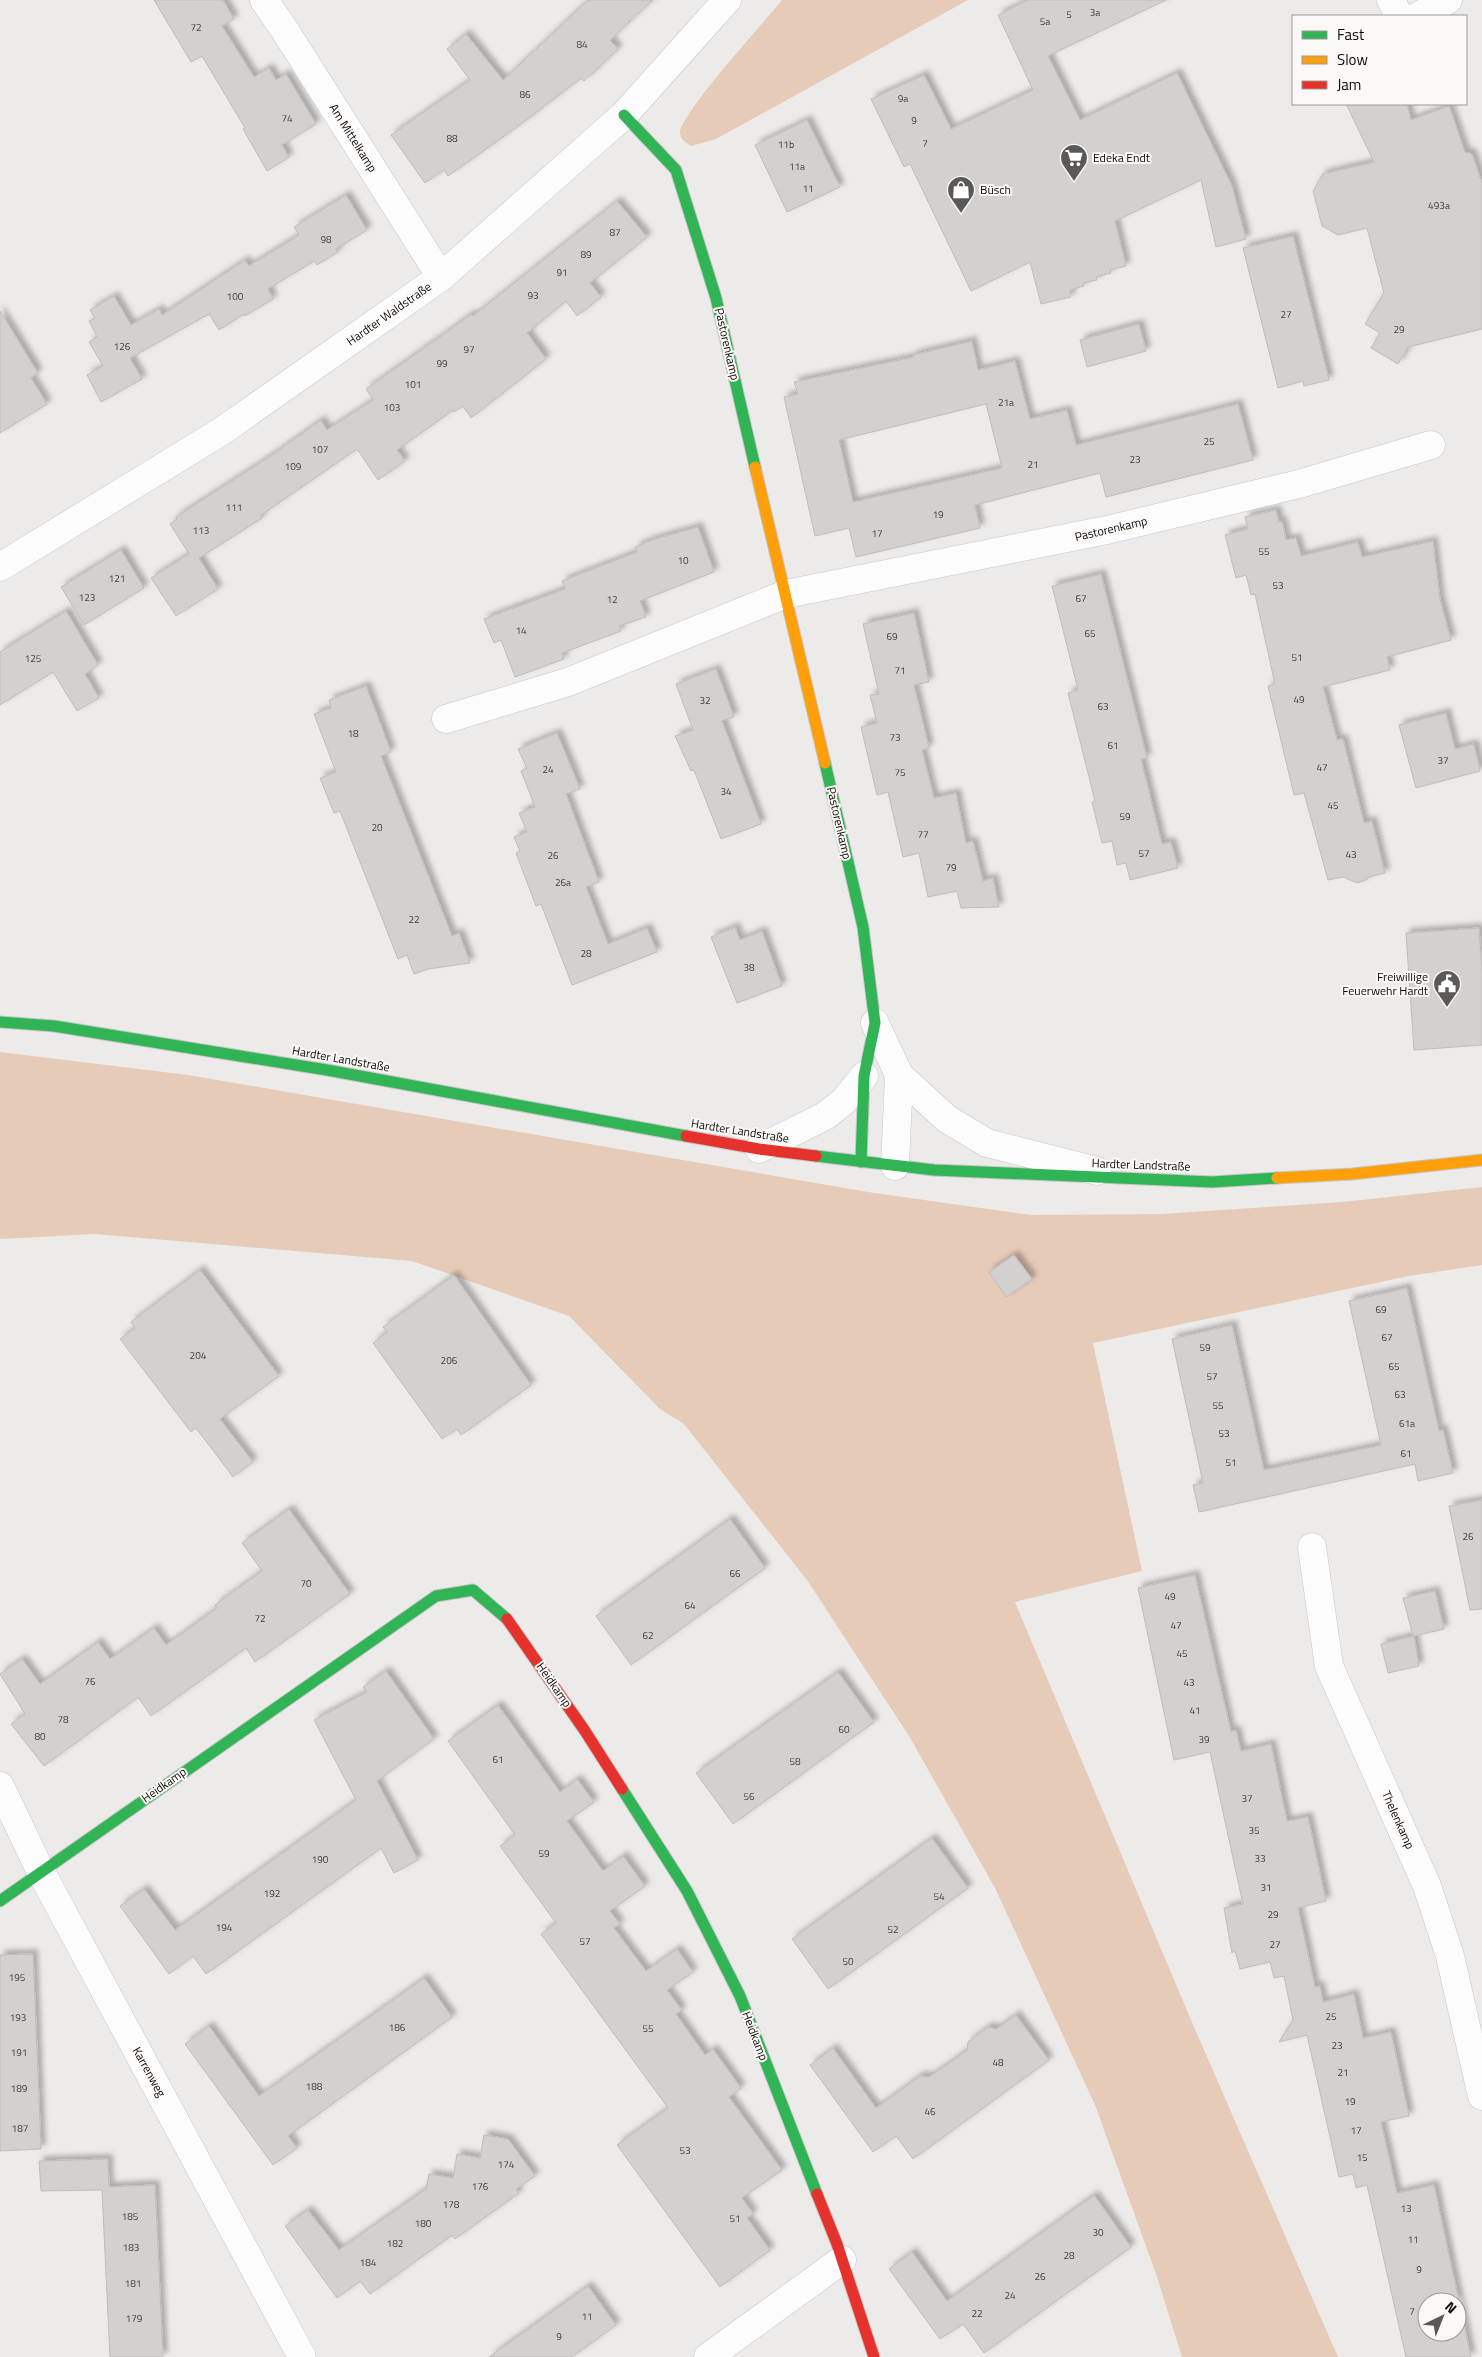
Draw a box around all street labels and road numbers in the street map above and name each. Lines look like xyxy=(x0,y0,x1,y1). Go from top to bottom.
street label: Am Mittelkamp xyxy=(325,100,382,176)
street label: Hardter Waldstraße xyxy=(342,277,435,350)
street label: Pastorenkamp xyxy=(710,306,745,382)
street label: Pastorenkamp xyxy=(1073,511,1149,546)
street label: Pastorenkamp xyxy=(822,785,857,861)
street label: Hardter Landstraße xyxy=(291,1041,391,1076)
street label: Hardter Landstraße xyxy=(690,1113,790,1148)
street label: Hardter Landstraße xyxy=(1091,1153,1191,1176)
street label: Heidkamp xyxy=(532,1658,577,1711)
street label: Heidkamp xyxy=(137,1762,190,1807)
street label: Thelenkamp xyxy=(1377,1788,1420,1852)
street label: Heidkamp xyxy=(737,2009,774,2063)
street label: Karrenweg xyxy=(128,2043,171,2100)

